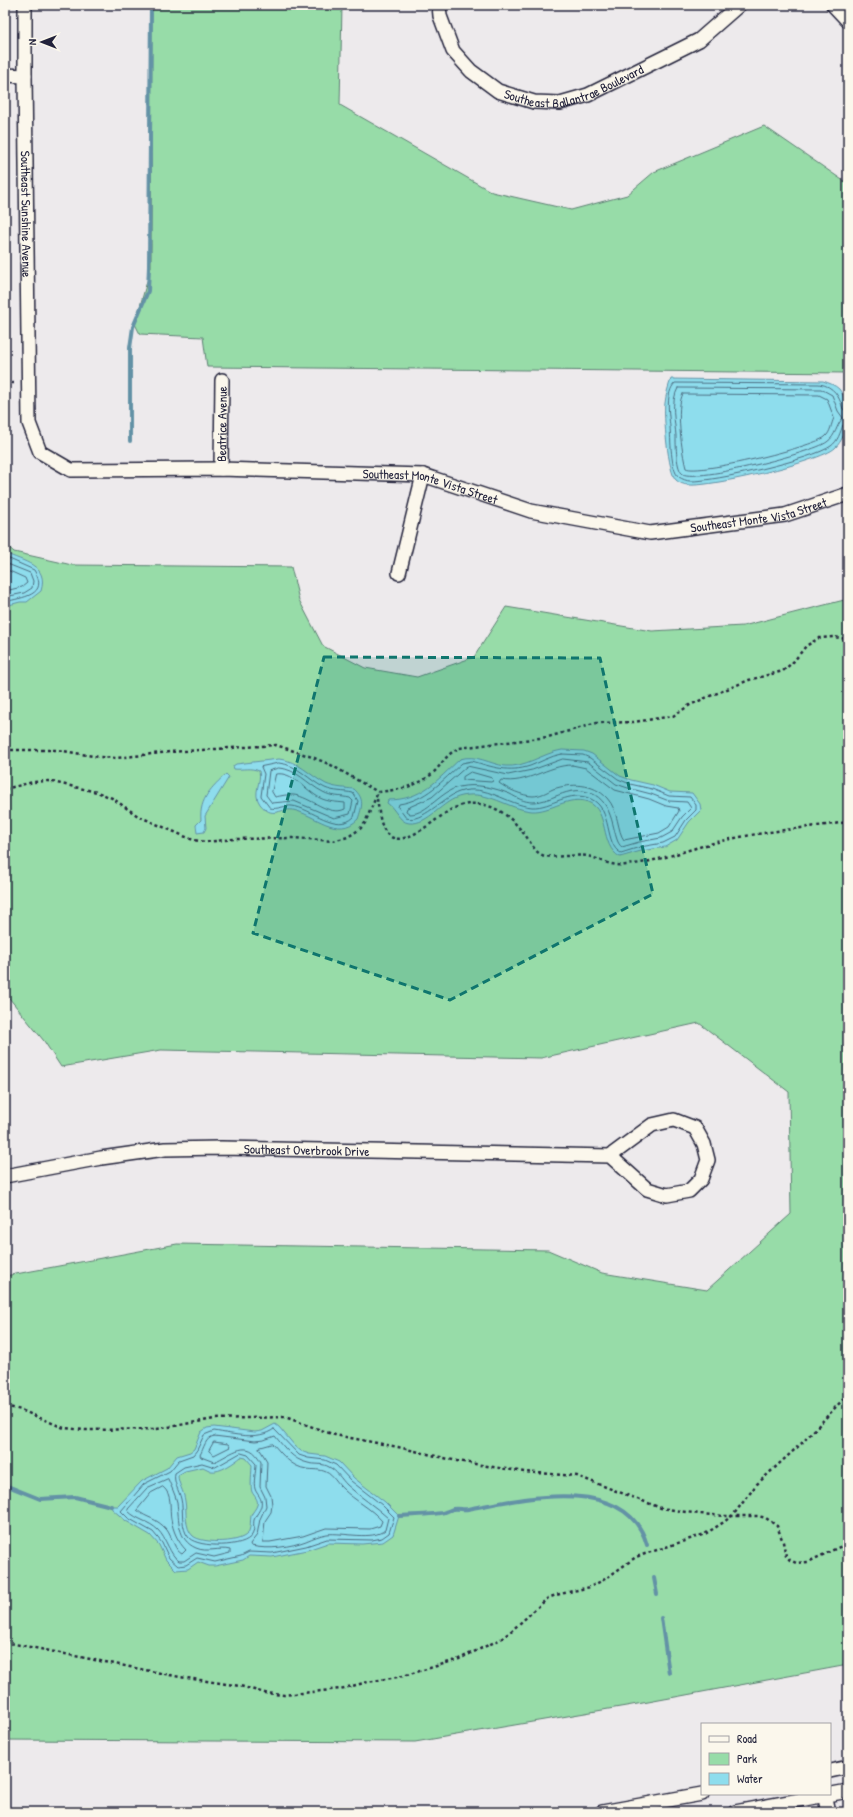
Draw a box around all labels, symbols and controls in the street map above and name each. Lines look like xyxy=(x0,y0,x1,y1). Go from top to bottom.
north arrow xyxy=(22,22,62,62)
text: N xyxy=(25,39,39,45)
street label: Southeast Ballantrae Boulevard xyxy=(502,60,646,112)
street label: Southeast Sunshine Avenue xyxy=(17,151,36,277)
street label: Beatrice Avenue xyxy=(212,386,231,462)
street label: Southeast Monte Vista Street xyxy=(362,464,501,509)
street label: Southeast Monte Vista Street xyxy=(689,493,830,537)
street label: Southeast Overbrook Drive xyxy=(244,1139,370,1160)
legend xyxy=(701,1723,831,1795)
text: Road xyxy=(737,1730,757,1747)
text: Park xyxy=(737,1750,757,1767)
text: Water xyxy=(737,1770,763,1787)

